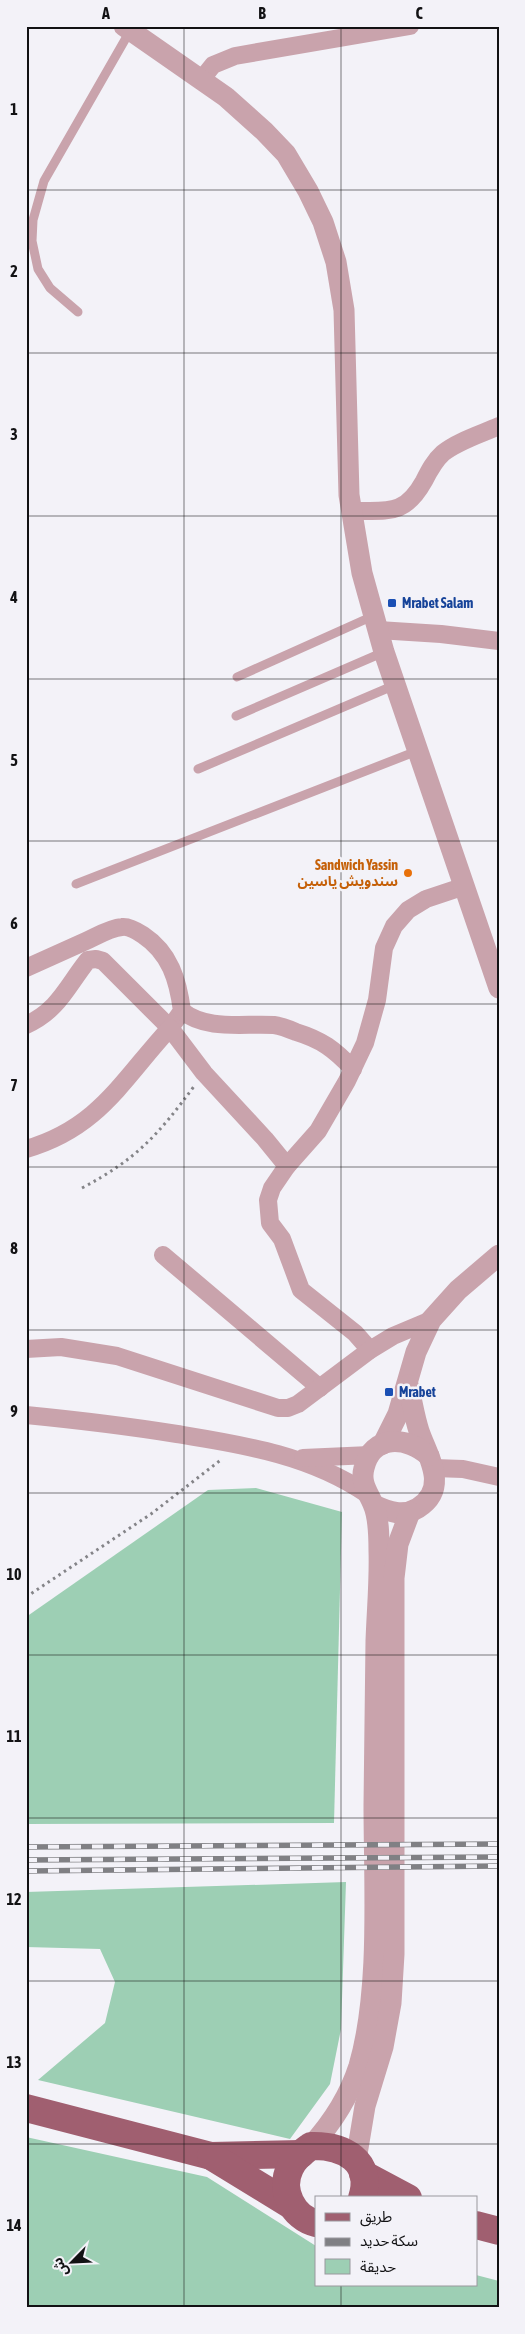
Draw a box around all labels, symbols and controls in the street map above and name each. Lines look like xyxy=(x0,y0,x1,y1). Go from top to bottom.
text: A xyxy=(101,4,110,22)
text: B xyxy=(258,4,266,22)
text: C xyxy=(415,4,423,22)
text: 1 xyxy=(10,100,18,118)
text: 2 xyxy=(10,262,18,280)
text: 3 xyxy=(10,425,18,443)
text: 4 xyxy=(9,588,18,606)
place label: Mrabet Salam xyxy=(402,595,473,611)
marker: Mrabet Salam xyxy=(386,597,398,609)
text: 5 xyxy=(10,751,18,769)
place label: Sandwich Yassin سندويش ياسين xyxy=(297,857,398,889)
marker: Sandwich Yassin سندويش ياسين xyxy=(402,867,414,879)
text: 6 xyxy=(10,914,18,932)
text: 7 xyxy=(10,1076,18,1094)
text: 8 xyxy=(10,1239,18,1257)
place label: Mrabet xyxy=(399,1384,436,1400)
marker: Mrabet xyxy=(383,1386,395,1398)
text: 9 xyxy=(10,1402,18,1420)
text: 10 xyxy=(6,1565,22,1583)
text: 11 xyxy=(6,1727,22,1745)
text: 12 xyxy=(6,1890,22,1908)
text: 13 xyxy=(6,2053,22,2071)
legend xyxy=(315,2196,478,2286)
text: طريق xyxy=(360,2208,392,2227)
text: 14 xyxy=(6,2216,22,2234)
text: سكة حديد xyxy=(360,2232,418,2249)
north arrow xyxy=(48,2236,98,2286)
text: ش xyxy=(49,2255,71,2279)
text: حديقة xyxy=(360,2258,396,2275)

